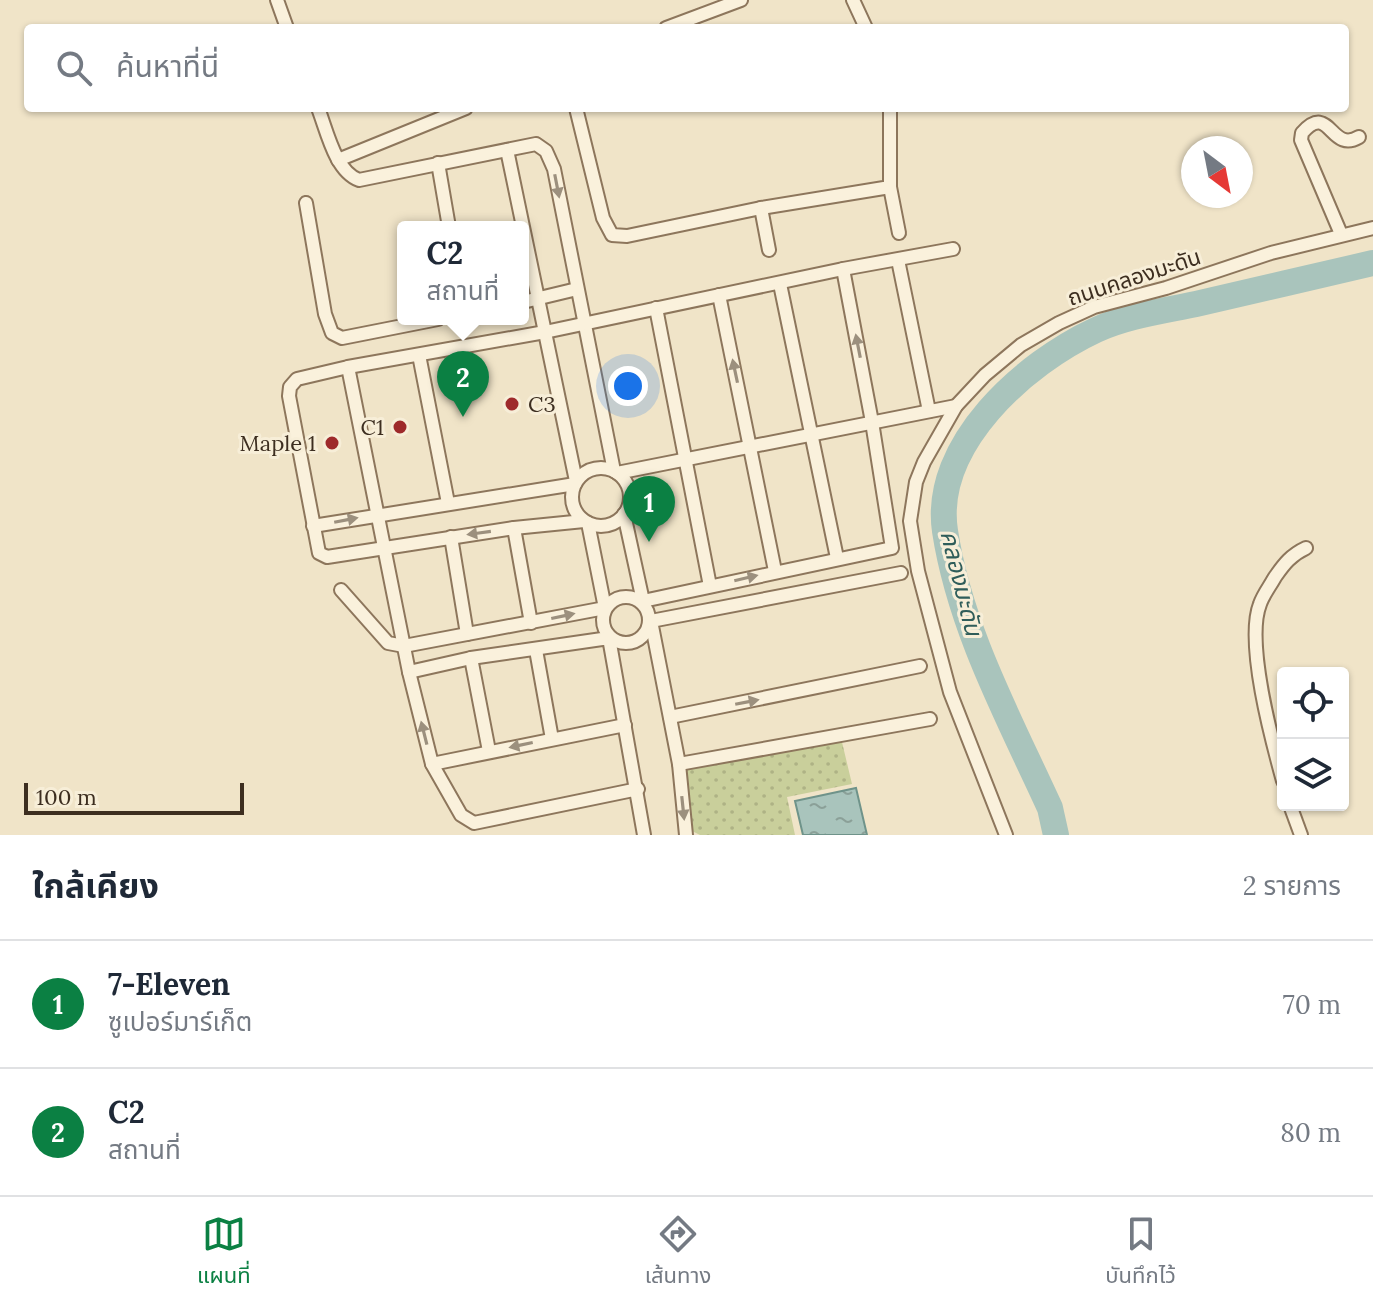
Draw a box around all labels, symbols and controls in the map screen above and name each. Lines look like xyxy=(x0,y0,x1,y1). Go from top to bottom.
search box xyxy=(24,24,1349,112)
icon: search xyxy=(52,46,96,90)
text: ค้นหาที่นี่ xyxy=(116,47,219,85)
north arrow xyxy=(1181,136,1253,208)
one-way arrow xyxy=(551,173,564,198)
popup xyxy=(397,221,529,325)
text: C2 xyxy=(427,234,463,272)
street label: ถนนคลองมะดัน xyxy=(1064,242,1204,312)
text: สถานที่ xyxy=(427,274,499,307)
one-way arrow xyxy=(851,333,864,358)
pin: 2 xyxy=(437,351,489,417)
one-way arrow xyxy=(728,358,741,383)
your location xyxy=(608,366,648,406)
place label: C3 xyxy=(528,390,556,418)
marker: C3 xyxy=(503,395,521,413)
place label: C1 xyxy=(361,413,384,441)
marker: C1 xyxy=(391,418,409,436)
place label: Maple 1 xyxy=(240,429,316,457)
marker: Maple 1 xyxy=(323,434,341,452)
pin: 1 xyxy=(623,476,675,542)
one-way arrow xyxy=(333,513,358,526)
one-way arrow xyxy=(466,527,491,540)
water label: คลองมะดัน xyxy=(933,527,990,640)
one-way arrow xyxy=(734,571,759,584)
one-way arrow xyxy=(551,610,576,622)
map controls xyxy=(1277,667,1349,811)
button: locate xyxy=(1277,667,1349,739)
one-way arrow xyxy=(735,695,760,707)
one-way arrow xyxy=(417,720,429,745)
one-way arrow xyxy=(509,739,534,752)
button: layers xyxy=(1277,739,1349,811)
scale bar xyxy=(24,779,244,815)
text: 100 m xyxy=(36,783,97,811)
one-way arrow xyxy=(677,796,690,821)
text: ใกล้เคียง xyxy=(32,864,159,907)
text: 2 รายการ xyxy=(1243,869,1341,902)
text: 7-Eleven xyxy=(108,965,230,1003)
text: 1 xyxy=(53,988,63,1021)
text: 70 m xyxy=(1283,988,1341,1021)
text: ซูเปอร์มาร์เก็ต xyxy=(108,1005,252,1038)
text: C2 xyxy=(108,1093,145,1131)
text: 2 xyxy=(51,1116,65,1149)
text: 80 m xyxy=(1280,1116,1341,1149)
text: สถานที่ xyxy=(108,1133,181,1166)
tab: แผนที่ xyxy=(197,1212,251,1293)
tab: เส้นทาง xyxy=(645,1212,711,1293)
tab: บันทึกไว้ xyxy=(1105,1212,1176,1293)

